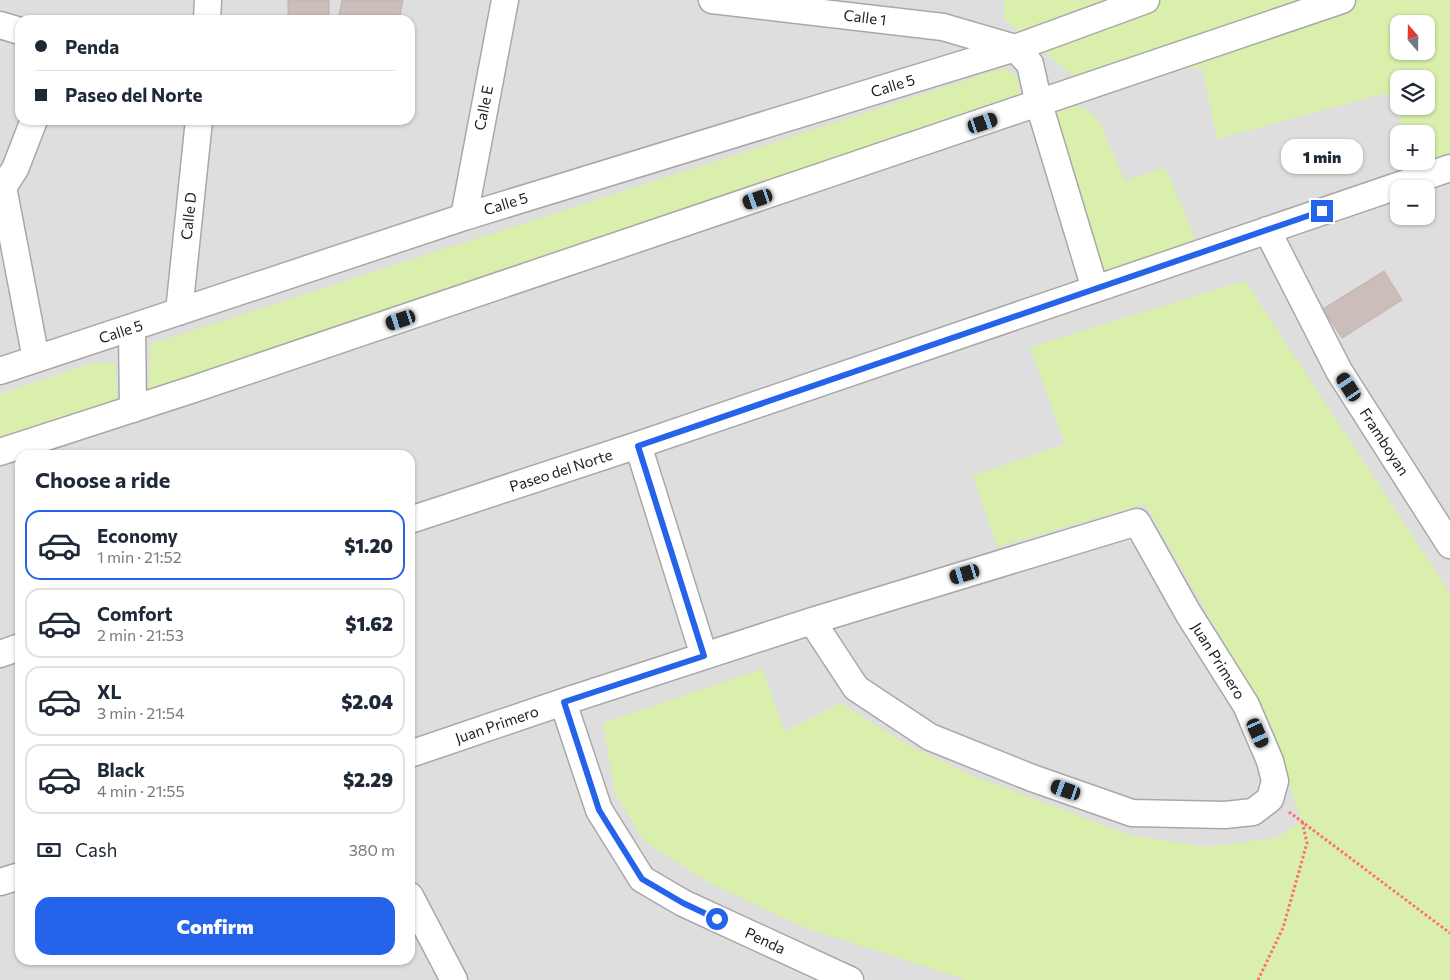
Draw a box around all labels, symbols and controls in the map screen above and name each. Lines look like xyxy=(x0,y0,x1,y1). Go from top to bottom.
street label: Calle 1 xyxy=(843,5,888,29)
north arrow xyxy=(1390,15,1435,60)
map controls xyxy=(1390,15,1435,225)
text: Penda xyxy=(65,35,119,58)
street label: Calle 5 xyxy=(868,70,917,100)
button: layers xyxy=(1390,70,1435,115)
text: Paseo del Norte xyxy=(65,83,203,106)
street label: Calle E xyxy=(470,84,496,132)
car xyxy=(966,111,999,135)
button: + xyxy=(1390,125,1435,170)
callout: 1 min xyxy=(1281,138,1363,174)
text: 1 min xyxy=(1303,147,1341,166)
button: − xyxy=(1390,180,1435,225)
car xyxy=(741,187,774,211)
street label: Calle 5 xyxy=(481,188,530,218)
street label: Calle D xyxy=(177,191,199,240)
route end xyxy=(1311,200,1333,222)
car xyxy=(384,308,417,332)
street label: Calle 5 xyxy=(96,316,145,347)
car xyxy=(1334,370,1363,404)
street label: Framboyan xyxy=(1356,404,1413,479)
street label: Paseo del Norte xyxy=(507,445,615,495)
text: Choose a ride xyxy=(35,466,170,493)
icon: car xyxy=(37,523,82,568)
text: Economy xyxy=(97,524,178,547)
text: $1.20 xyxy=(344,534,393,557)
text: 1 min · 21:52 xyxy=(97,547,182,566)
car xyxy=(948,562,981,586)
icon: car xyxy=(37,601,82,646)
text: Comfort xyxy=(97,602,173,625)
text: $1.62 xyxy=(345,612,393,635)
street label: Juan Primero xyxy=(1188,619,1250,702)
text: 2 min · 21:53 xyxy=(97,625,184,644)
icon: car xyxy=(37,679,82,724)
text: XL xyxy=(97,680,122,703)
text: $2.04 xyxy=(341,690,393,713)
street label: Juan Primero xyxy=(453,701,541,747)
text: 3 min · 21:54 xyxy=(97,703,185,722)
car xyxy=(1245,716,1270,750)
icon: car xyxy=(37,757,82,802)
text: Black xyxy=(97,758,145,781)
text: $2.29 xyxy=(343,768,393,791)
car xyxy=(1049,778,1082,802)
text: 4 min · 21:55 xyxy=(97,781,185,800)
icon: cash xyxy=(35,836,63,864)
text: Cash xyxy=(75,838,117,861)
text: 380 m xyxy=(349,840,395,859)
button: Confirm xyxy=(35,897,395,955)
route start xyxy=(706,908,728,930)
street label: Penda xyxy=(743,923,788,957)

